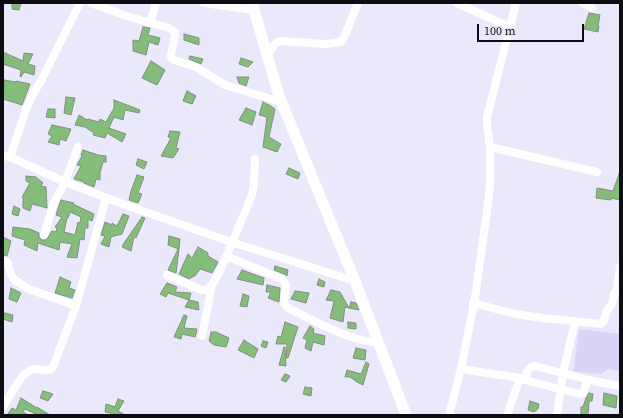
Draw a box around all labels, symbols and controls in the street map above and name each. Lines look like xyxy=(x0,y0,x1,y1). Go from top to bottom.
scale bar xyxy=(479,16,586,42)
text: 100 m xyxy=(484,23,516,39)

